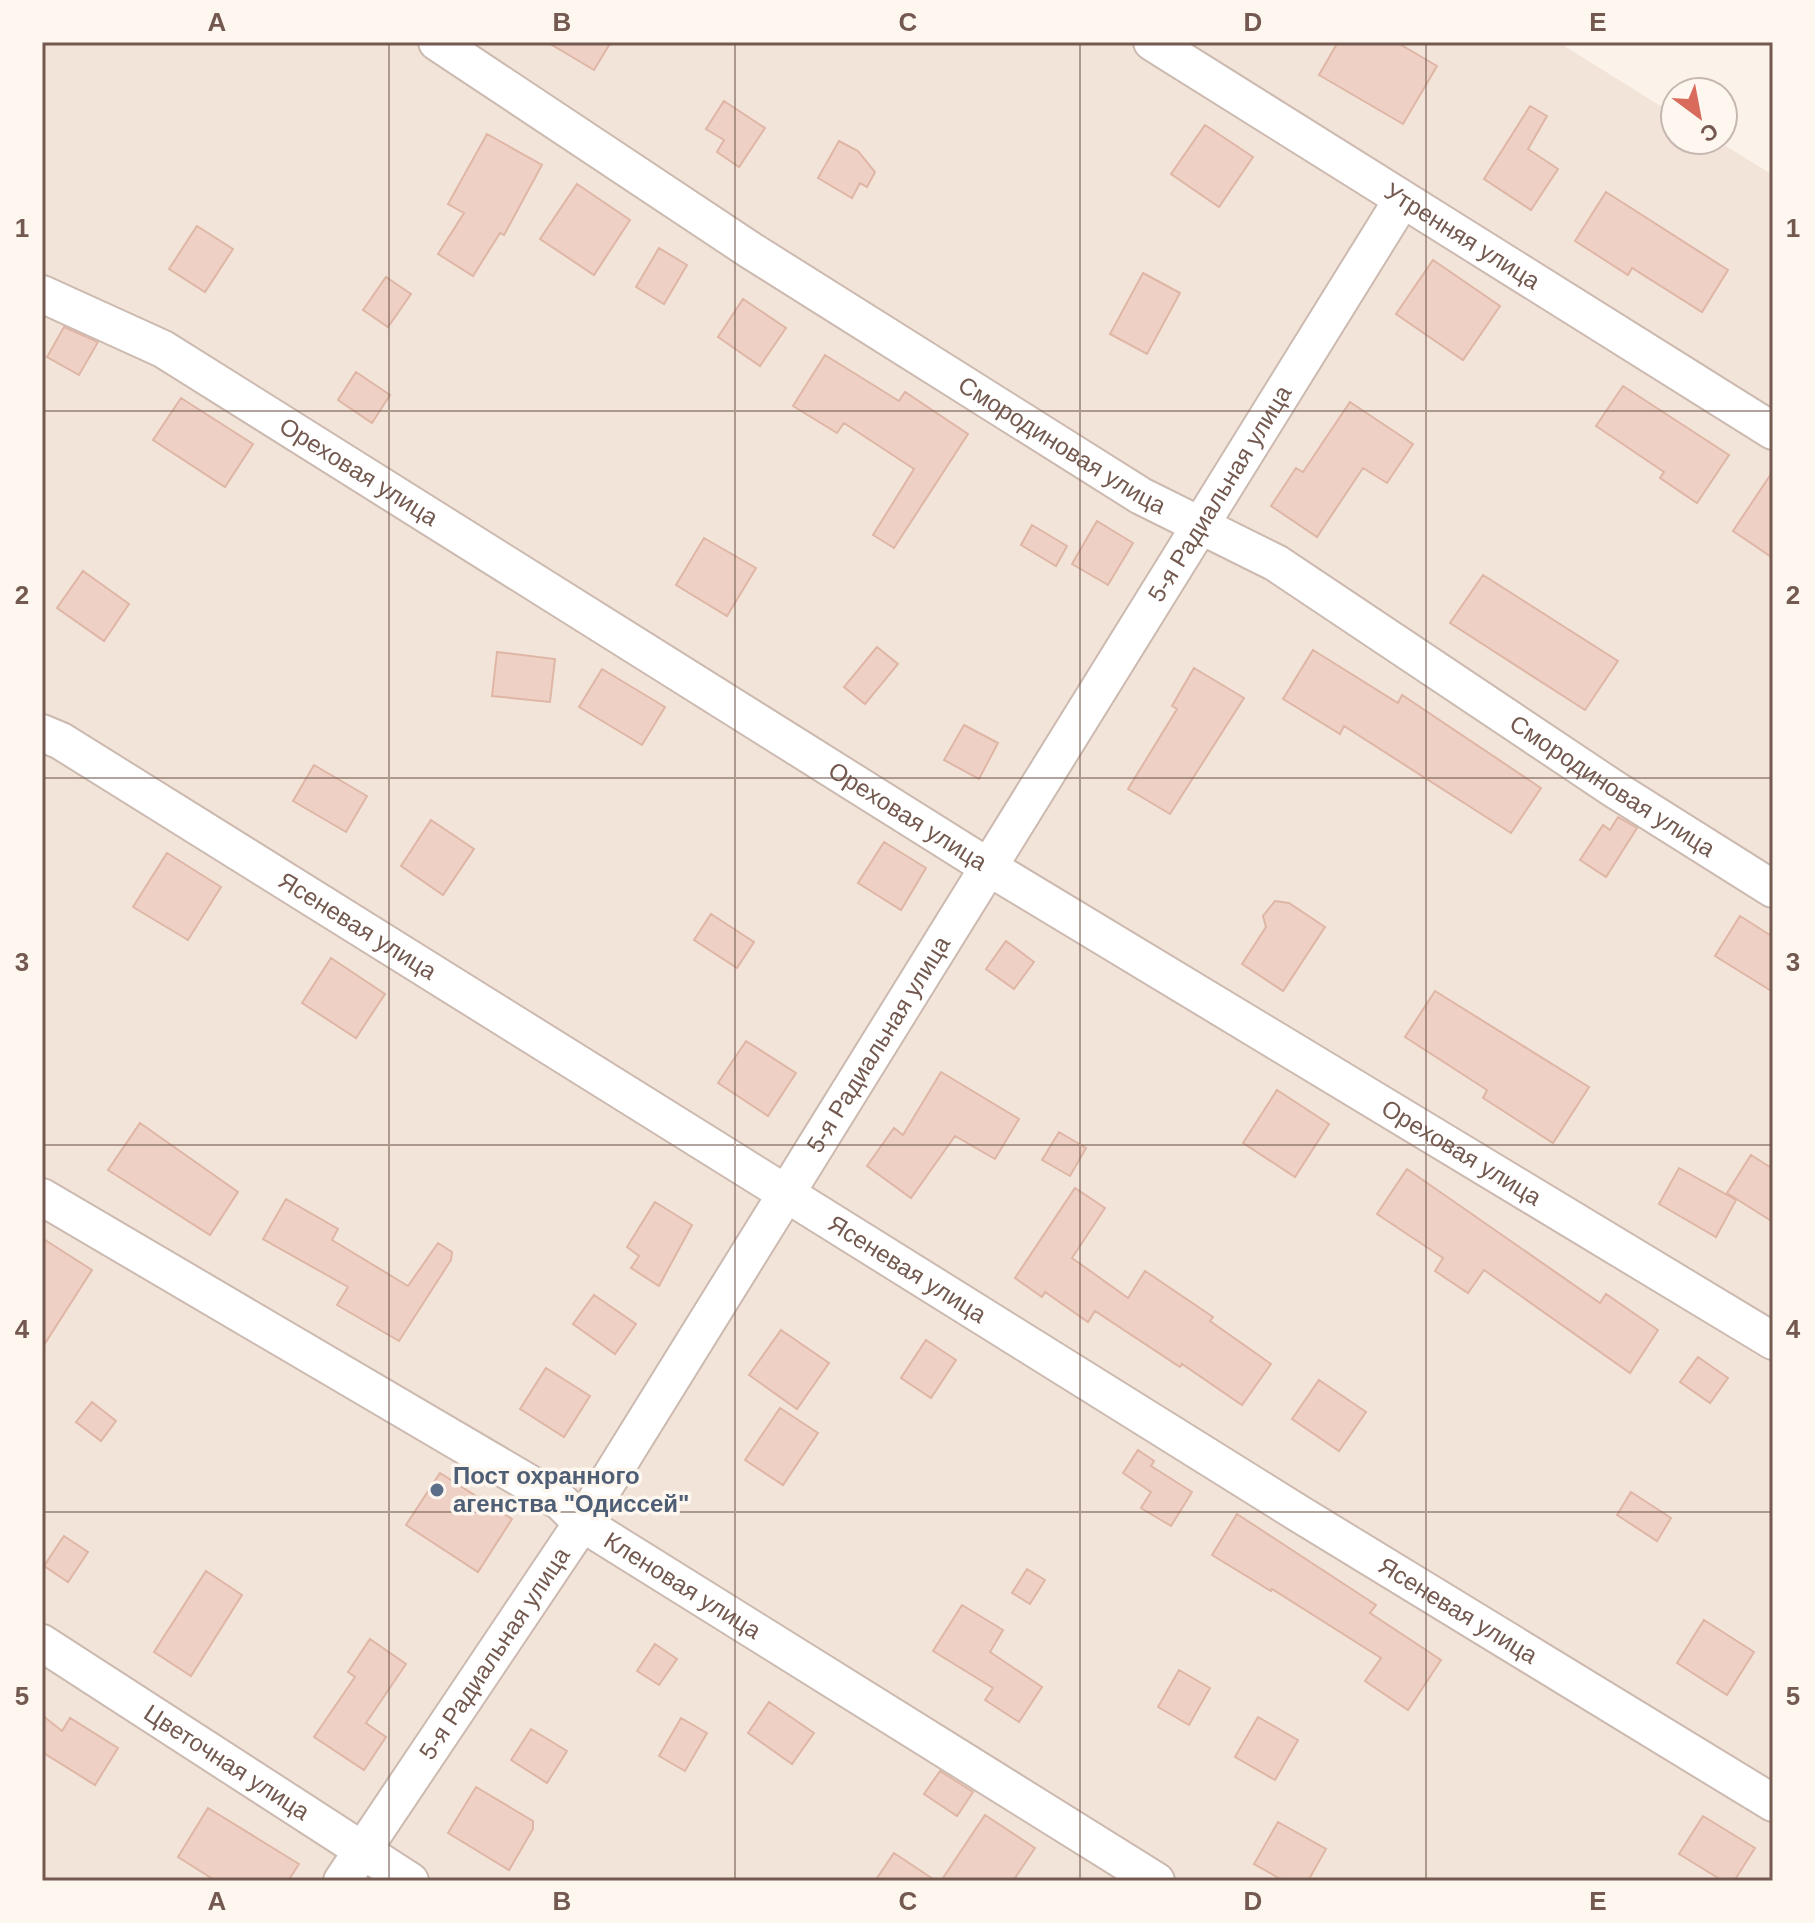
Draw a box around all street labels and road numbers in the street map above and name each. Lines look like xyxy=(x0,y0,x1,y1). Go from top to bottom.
street label: Утренняя улица xyxy=(1380,177,1546,295)
street label: Смородиновая улица xyxy=(954,371,1171,519)
street label: 5-я Радиальная улица xyxy=(1142,380,1297,606)
street label: Ореховая улица xyxy=(275,412,444,531)
street label: Смородиновая улица xyxy=(1505,709,1721,862)
street label: Ореховая улица xyxy=(824,756,992,876)
street label: Ясеневая улица xyxy=(274,866,442,985)
street label: 5-я Радиальная улица xyxy=(801,931,956,1157)
street label: Ореховая улица xyxy=(1377,1094,1547,1211)
street label: Ясеневая улица xyxy=(824,1209,992,1328)
street label: Кленовая улица xyxy=(599,1526,767,1644)
street label: 5-я Радиальная улица xyxy=(414,1542,575,1764)
street label: Ясеневая улица xyxy=(1374,1552,1543,1669)
street label: Цветочная улица xyxy=(139,1699,315,1826)

